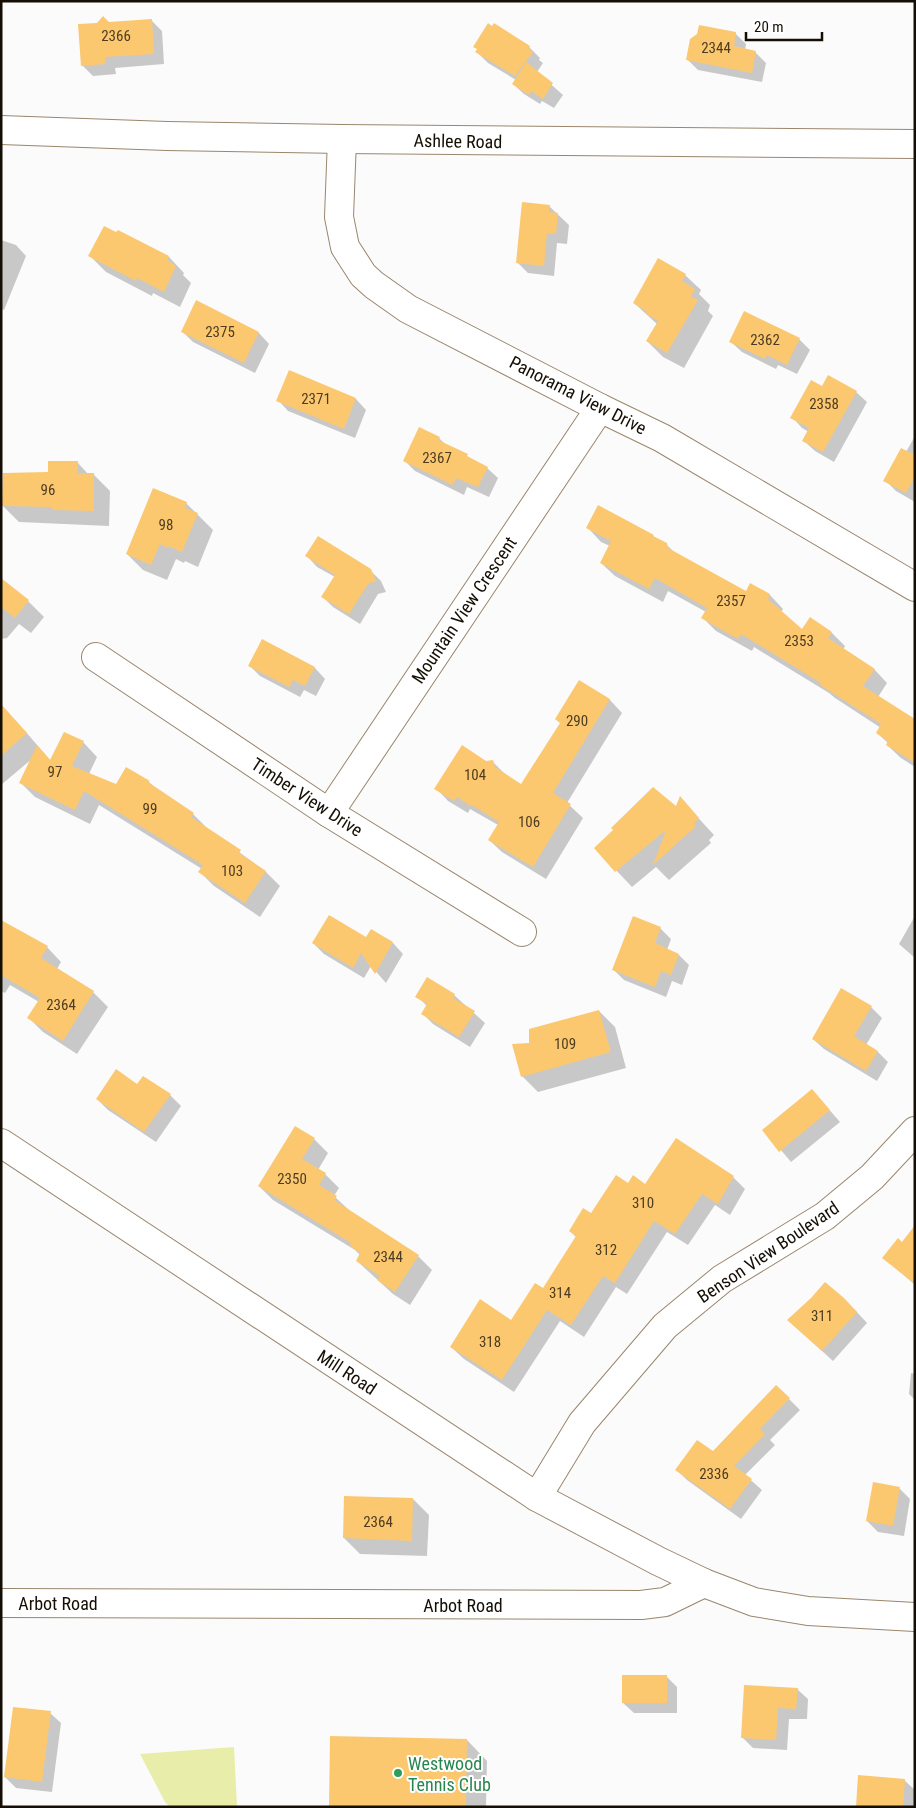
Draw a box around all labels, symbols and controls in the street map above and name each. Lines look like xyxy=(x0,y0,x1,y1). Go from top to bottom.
scale bar xyxy=(746,10,822,42)
text: 20 m xyxy=(754,18,784,36)
house number: 2366 xyxy=(101,27,131,45)
house number: 2344 xyxy=(701,39,731,57)
street label: Ashlee Road xyxy=(414,130,502,152)
house number: 2375 xyxy=(205,323,235,341)
house number: 2362 xyxy=(750,331,780,349)
street label: Panorama View Drive xyxy=(506,351,650,439)
house number: 2371 xyxy=(301,390,331,408)
house number: 2358 xyxy=(809,395,839,413)
house number: 2367 xyxy=(422,449,452,467)
house number: 96 xyxy=(41,481,55,499)
house number: 98 xyxy=(159,516,173,534)
street label: Mountain View Crescent xyxy=(407,533,521,687)
house number: 2357 xyxy=(716,592,746,610)
house number: 2353 xyxy=(784,632,814,650)
house number: 290 xyxy=(566,712,588,730)
street label: Timber View Drive xyxy=(247,753,367,841)
house number: 97 xyxy=(48,763,62,781)
house number: 104 xyxy=(464,766,486,784)
house number: 99 xyxy=(143,800,157,818)
house number: 106 xyxy=(518,813,540,831)
house number: 103 xyxy=(221,862,243,880)
house number: 2364 xyxy=(46,996,76,1014)
house number: 109 xyxy=(554,1035,576,1053)
house number: 2350 xyxy=(277,1170,307,1188)
house number: 310 xyxy=(632,1194,654,1212)
street label: Benson View Boulevard xyxy=(693,1197,843,1307)
house number: 312 xyxy=(595,1241,617,1259)
house number: 2344 xyxy=(373,1248,403,1266)
house number: 314 xyxy=(549,1284,571,1302)
house number: 311 xyxy=(811,1307,833,1325)
house number: 318 xyxy=(479,1333,501,1351)
street label: Mill Road xyxy=(313,1345,381,1399)
house number: 2336 xyxy=(699,1465,729,1483)
house number: 2364 xyxy=(363,1513,393,1531)
street label: Arbot Road xyxy=(18,1593,98,1614)
street label: Arbot Road xyxy=(423,1595,503,1616)
place label: Westwood Tennis Club xyxy=(408,1753,491,1795)
marker: Westwood Tennis Club xyxy=(392,1767,404,1779)

